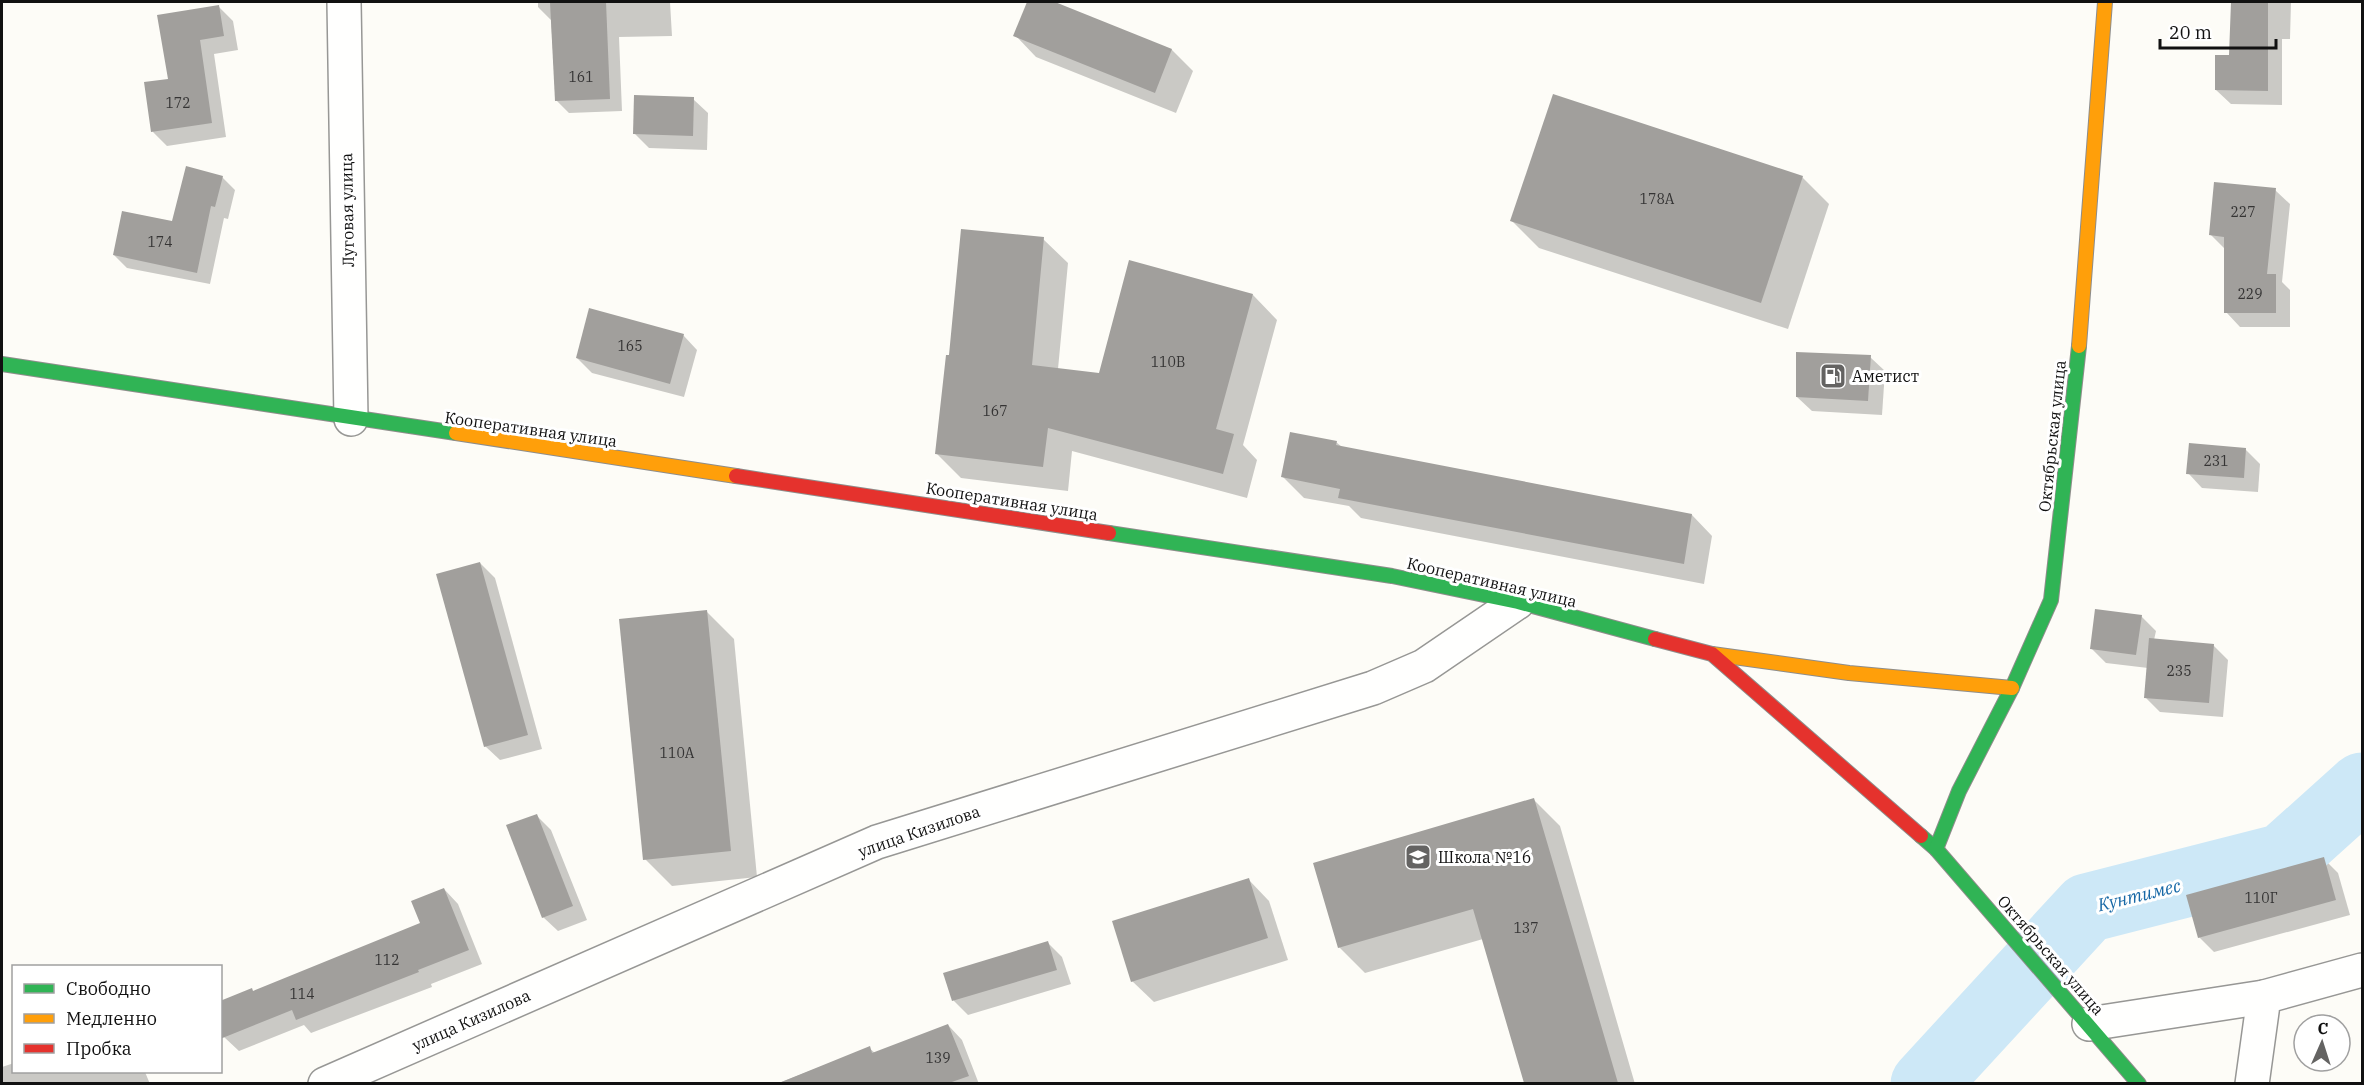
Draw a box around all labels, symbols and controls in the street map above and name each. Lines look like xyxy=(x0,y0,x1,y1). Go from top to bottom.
scale bar xyxy=(2160,12,2276,50)
text: 20 m xyxy=(2169,21,2212,44)
house number: 161 xyxy=(568,68,594,86)
house number: 172 xyxy=(165,94,191,112)
street label: Луговая улица xyxy=(336,152,358,267)
house number: 178А xyxy=(1640,190,1675,208)
house number: 227 xyxy=(2230,203,2256,221)
house number: 174 xyxy=(147,233,173,251)
house number: 229 xyxy=(2237,285,2263,303)
house number: 165 xyxy=(617,337,643,355)
house number: 110В xyxy=(1151,353,1185,371)
street label: Октябрьская улица xyxy=(2034,359,2070,513)
fuel station icon: Аметист xyxy=(1818,361,1848,391)
place label: Аметист xyxy=(1852,366,1919,386)
house number: 167 xyxy=(982,402,1008,420)
street label: Кооперативная улица xyxy=(444,407,619,451)
house number: 231 xyxy=(2203,452,2229,470)
street label: Кооперативная улица xyxy=(925,478,1100,525)
street label: Кооперативная улица xyxy=(1405,553,1579,611)
house number: 235 xyxy=(2166,662,2192,680)
house number: 110А xyxy=(660,744,695,762)
street label: улица Кизилова xyxy=(855,801,983,861)
school or university icon: Школа №16 xyxy=(1403,842,1433,872)
place label: Школа №16 xyxy=(1438,847,1531,867)
water label: Кунтимес xyxy=(2094,874,2183,917)
house number: 110Г xyxy=(2244,889,2278,907)
street label: Октябрьская улица xyxy=(1993,891,2109,1019)
house number: 137 xyxy=(1513,919,1539,937)
house number: 112 xyxy=(374,951,400,969)
legend xyxy=(12,965,222,1073)
text: Свободно xyxy=(66,977,151,1000)
house number: 114 xyxy=(289,985,315,1003)
street label: улица Кизилова xyxy=(409,985,534,1055)
text: Медленно xyxy=(66,1007,157,1030)
north arrow xyxy=(2292,1013,2352,1073)
text: С xyxy=(2317,1018,2329,1038)
text: Пробка xyxy=(66,1037,132,1060)
house number: 139 xyxy=(925,1049,951,1067)

